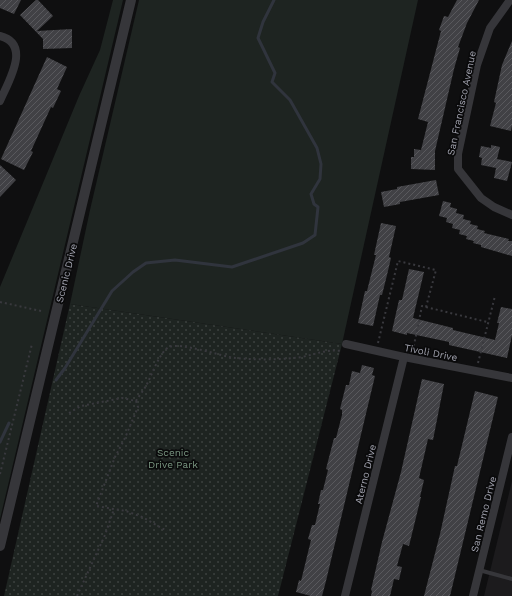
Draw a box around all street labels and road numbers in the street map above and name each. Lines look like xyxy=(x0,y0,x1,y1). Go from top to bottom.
street label: San Francisco Avenue xyxy=(445,50,478,156)
street label: Scenic Drive xyxy=(54,242,79,304)
street label: Tivoli Drive xyxy=(403,342,459,363)
street label: Aterno Drive xyxy=(353,443,378,505)
street label: San Remo Drive xyxy=(469,475,498,553)

